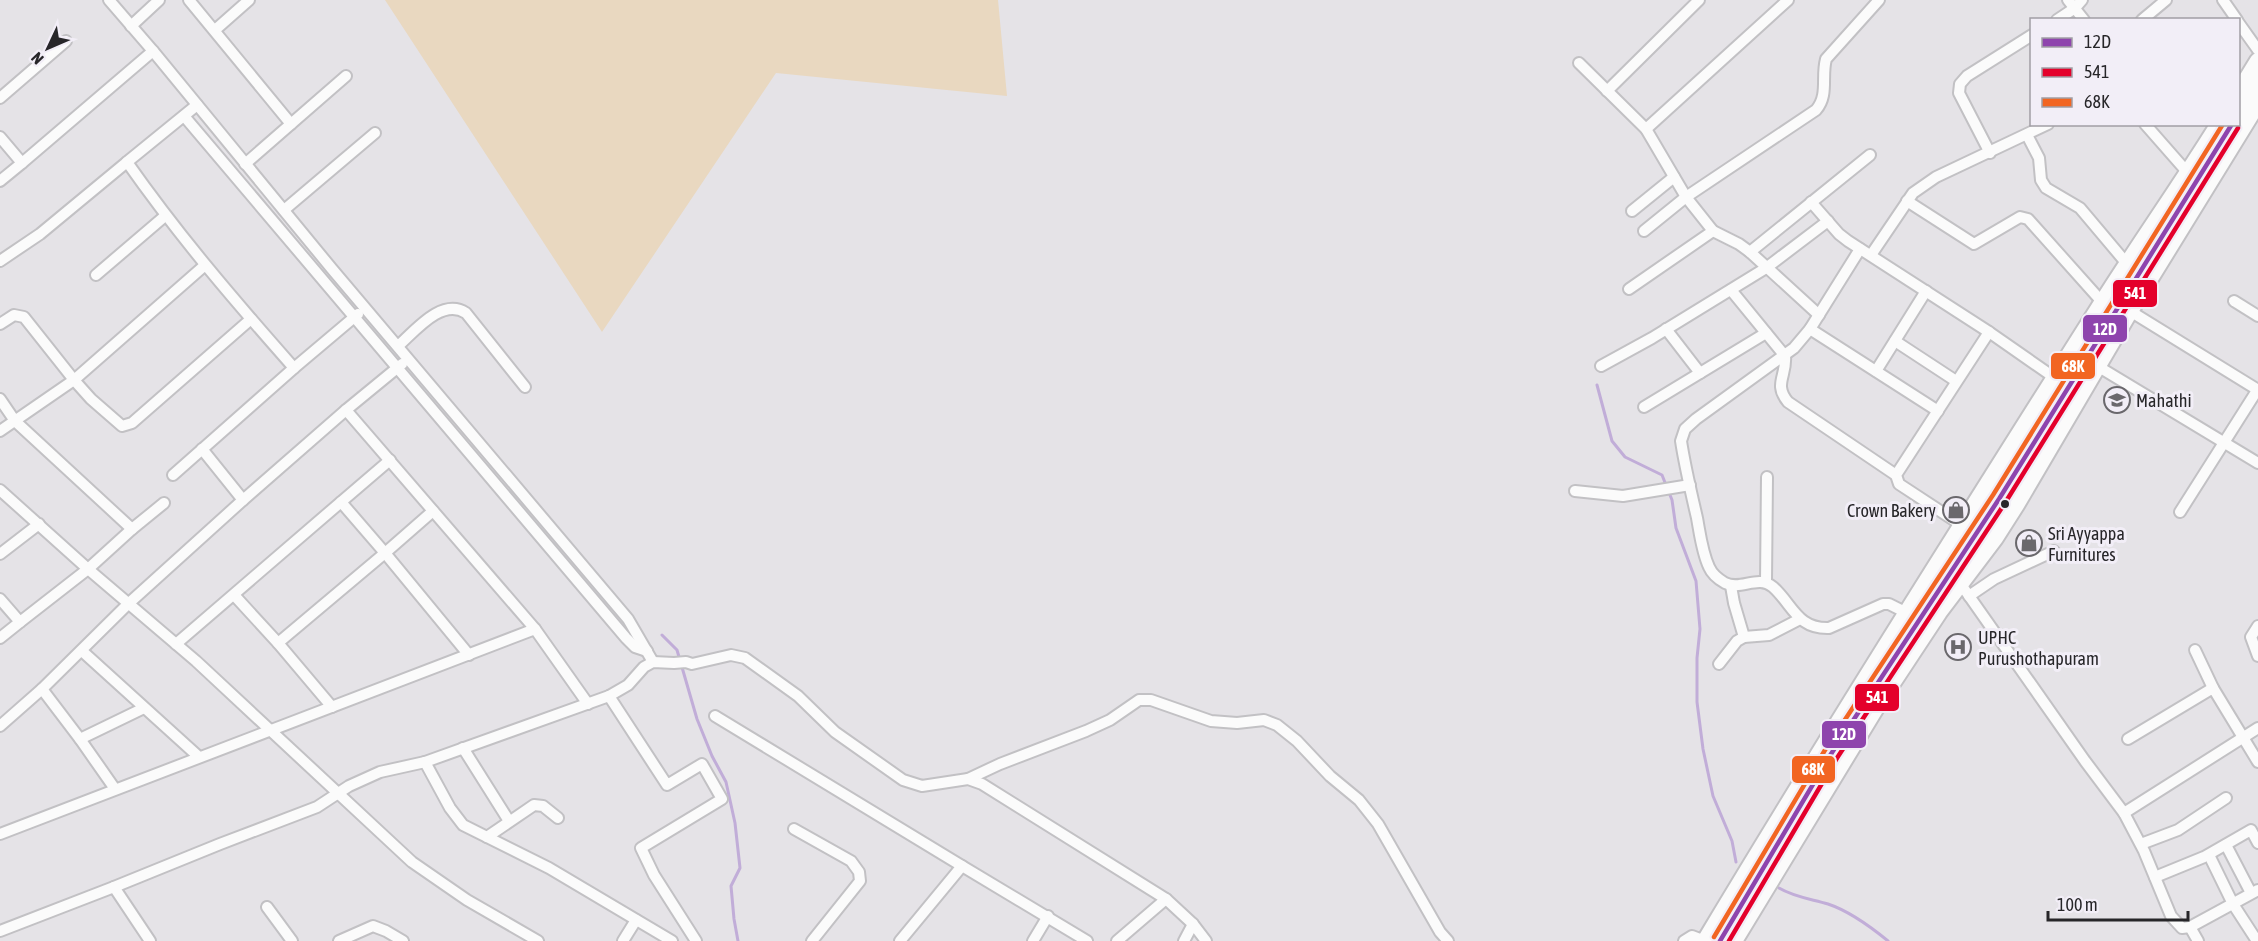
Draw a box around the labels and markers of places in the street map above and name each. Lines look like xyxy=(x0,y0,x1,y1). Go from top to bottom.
school or university icon: Mahathi xyxy=(2102,385,2132,415)
place label: Mahathi xyxy=(2136,390,2192,411)
shop icon: Crown Bakery xyxy=(1941,495,1971,525)
unlabelled marker xyxy=(1999,498,2011,510)
place label: Crown Bakery xyxy=(1847,500,1936,521)
place label: Sri Ayyappa Furnitures xyxy=(2048,523,2125,565)
shop icon: Sri Ayyappa Furnitures xyxy=(2014,528,2044,558)
place label: UPHC Purushothapuram xyxy=(1978,627,2099,669)
hospital icon: UPHC Purushothapuram xyxy=(1943,632,1973,662)

